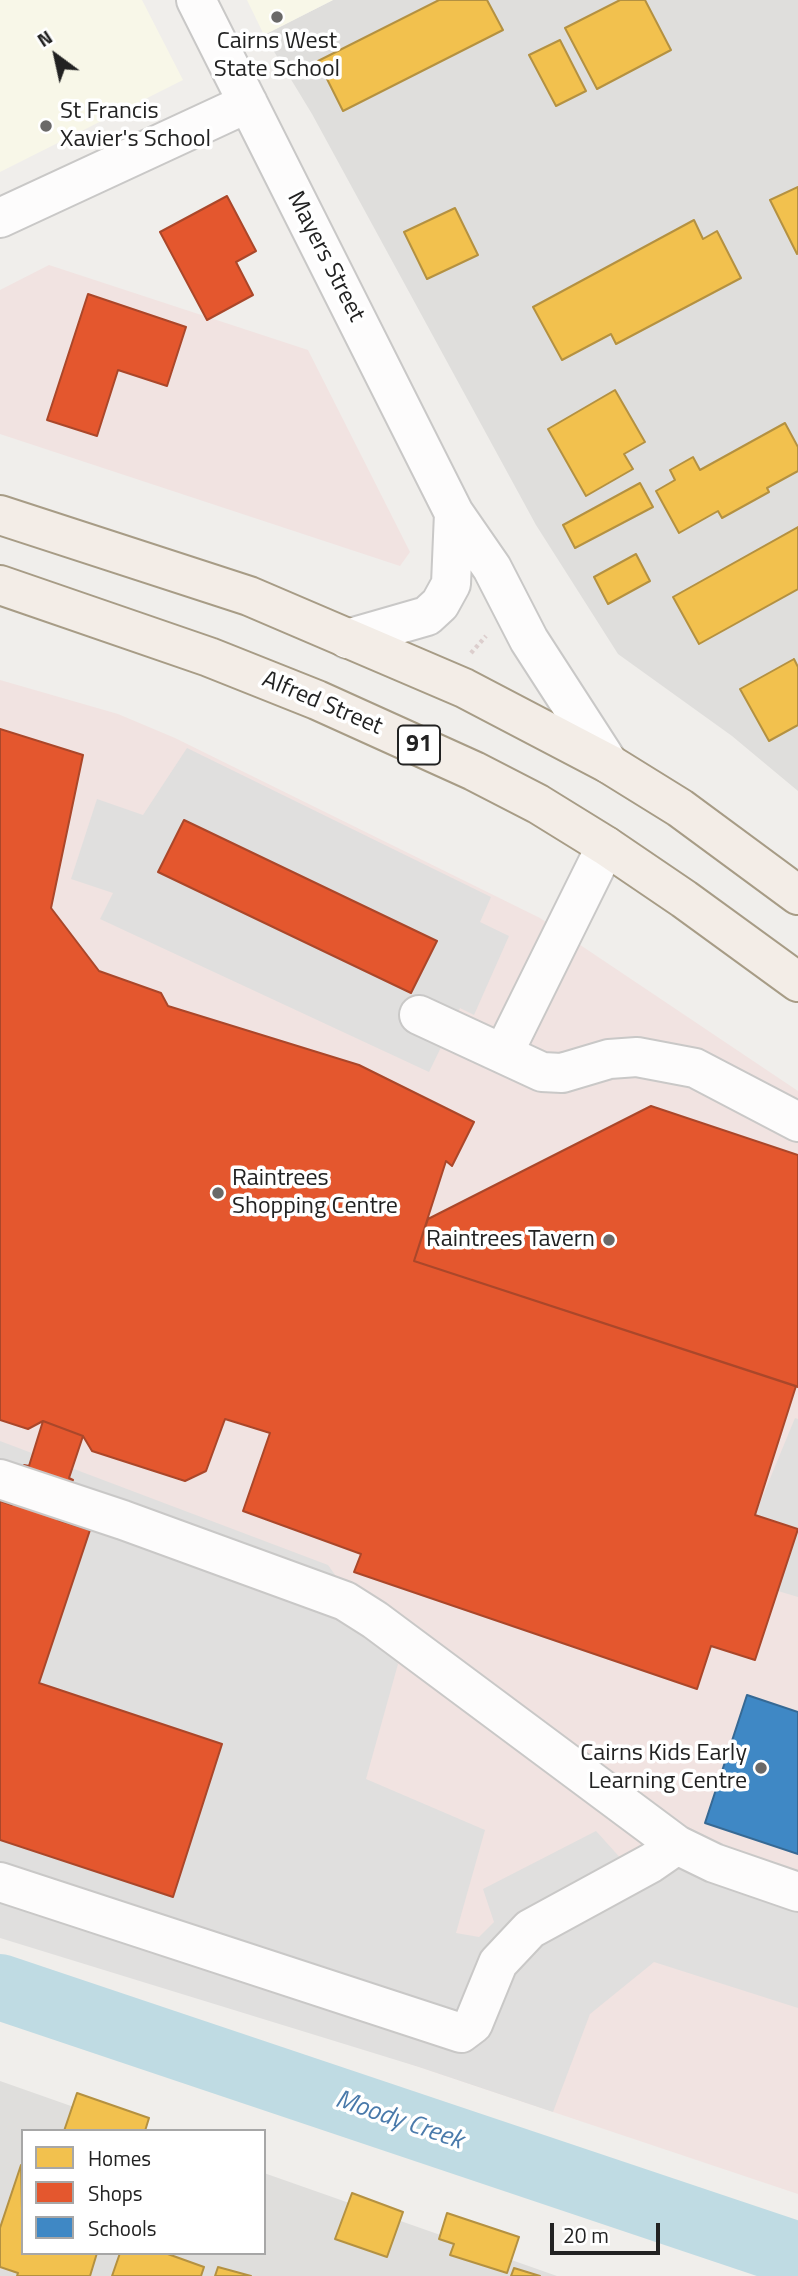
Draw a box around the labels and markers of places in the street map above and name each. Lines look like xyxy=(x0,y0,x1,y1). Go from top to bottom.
marker: Cairns West State School xyxy=(269,9,285,25)
place label: Cairns West State School xyxy=(214,28,340,84)
place label: St Francis Xavier's School xyxy=(60,98,211,154)
marker: St Francis Xavier's School xyxy=(38,118,54,134)
place label: Raintrees Shopping Centre xyxy=(232,1165,398,1221)
marker: Raintrees Shopping Centre xyxy=(210,1185,226,1201)
place label: Raintrees Tavern xyxy=(426,1226,595,1254)
marker: Raintrees Tavern xyxy=(601,1232,617,1248)
place label: Cairns Kids Early Learning Centre xyxy=(580,1740,747,1796)
marker: Cairns Kids Early Learning Centre xyxy=(753,1760,769,1776)

